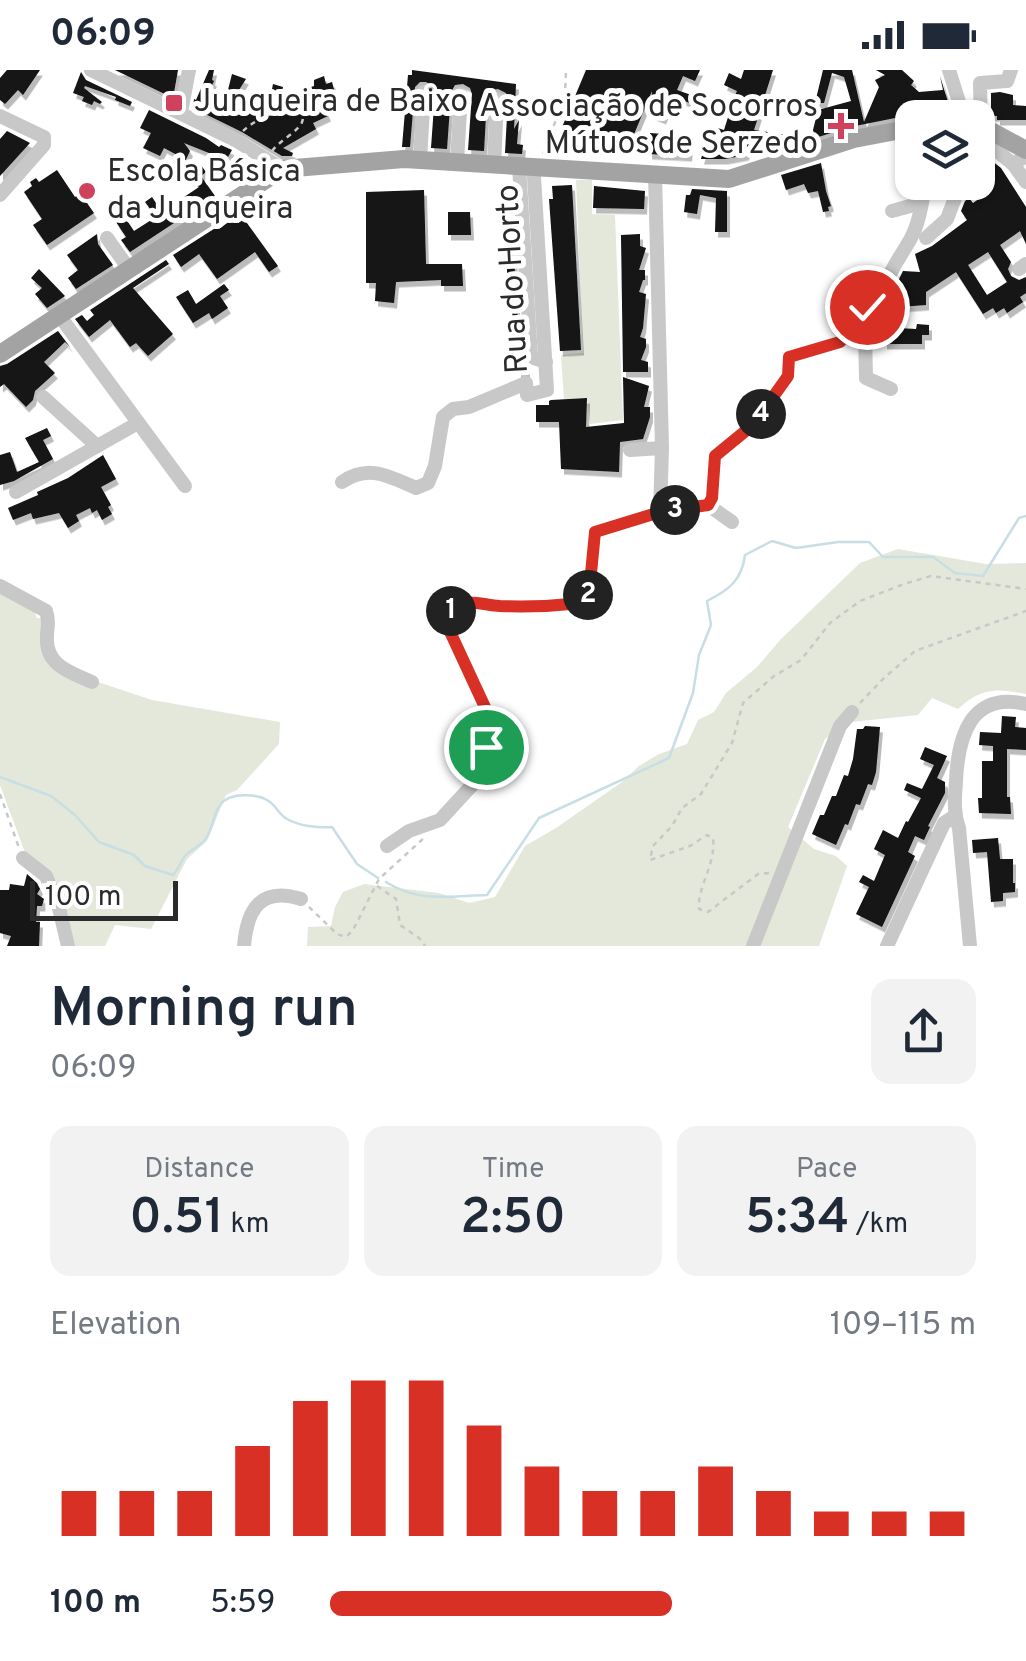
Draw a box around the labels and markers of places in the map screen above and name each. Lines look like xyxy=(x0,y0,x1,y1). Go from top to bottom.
place label: Junqueira de Baixo xyxy=(194,83,468,123)
place label: Associação de Socorros Mútuos de Serzedo xyxy=(479,88,818,165)
marker: Junqueira de Baixo xyxy=(163,92,185,114)
marker: Associação de Socorros Mútuos de Serzedo xyxy=(828,113,854,139)
place label: Escola Básica da Junqueira xyxy=(107,153,301,230)
marker: Escola Básica da Junqueira xyxy=(76,180,98,202)
pin xyxy=(825,265,910,350)
pin: 4 xyxy=(736,389,786,439)
pin: 3 xyxy=(650,485,700,535)
pin: 2 xyxy=(563,570,613,620)
pin: 1 xyxy=(426,586,476,636)
pin xyxy=(444,705,529,790)

